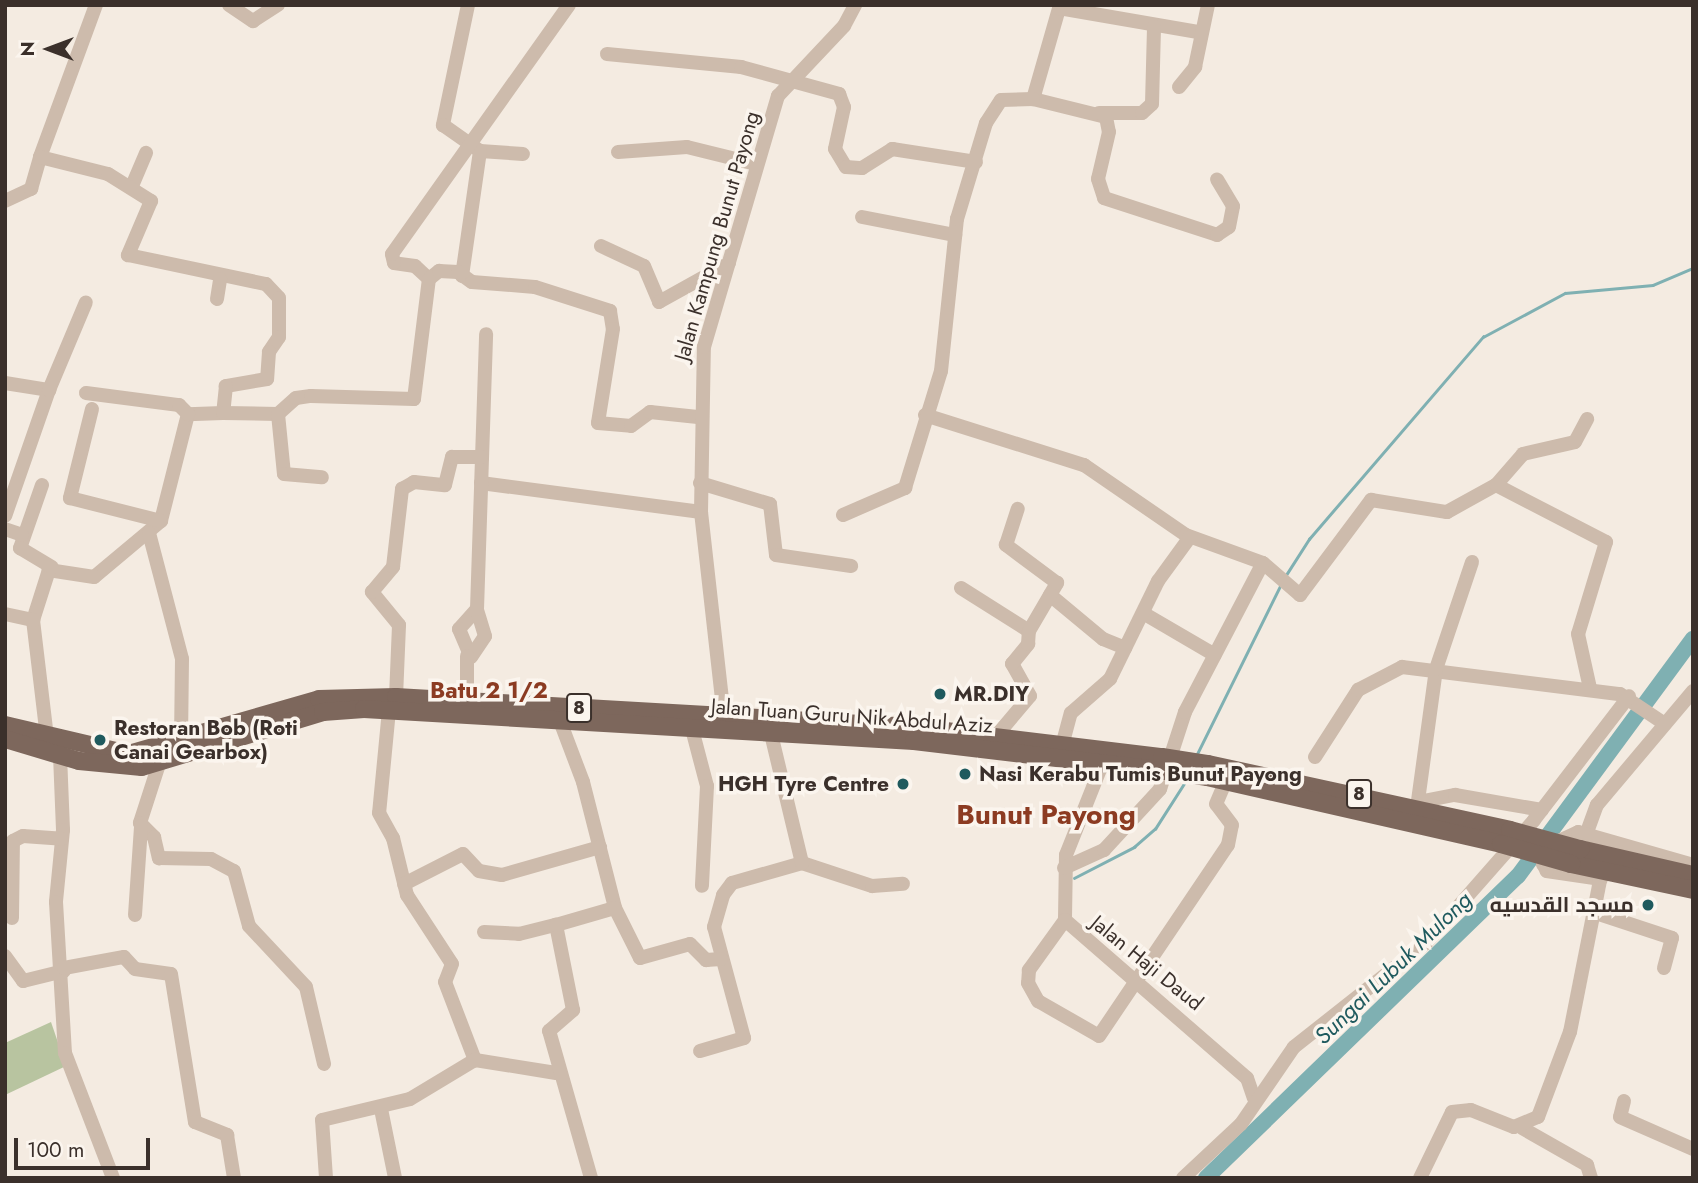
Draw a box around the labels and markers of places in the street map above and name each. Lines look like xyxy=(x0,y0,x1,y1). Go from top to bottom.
place label: MR.DIY xyxy=(954,681,1029,707)
marker: MR.DIY xyxy=(932,686,948,702)
place label: Restoran Bob (Roti Canai Gearbox) xyxy=(114,715,298,765)
marker: Restoran Bob (Roti Canai Gearbox) xyxy=(92,732,108,748)
place label: Nasi Kerabu Tumis Bunut Payong xyxy=(979,761,1302,787)
marker: Nasi Kerabu Tumis Bunut Payong xyxy=(957,766,973,782)
place label: HGH Tyre Centre xyxy=(718,771,889,797)
marker: HGH Tyre Centre xyxy=(895,776,911,792)
place label: مسجد القدسيه xyxy=(1490,892,1634,918)
marker: مسجد القدسيه xyxy=(1640,897,1656,913)

